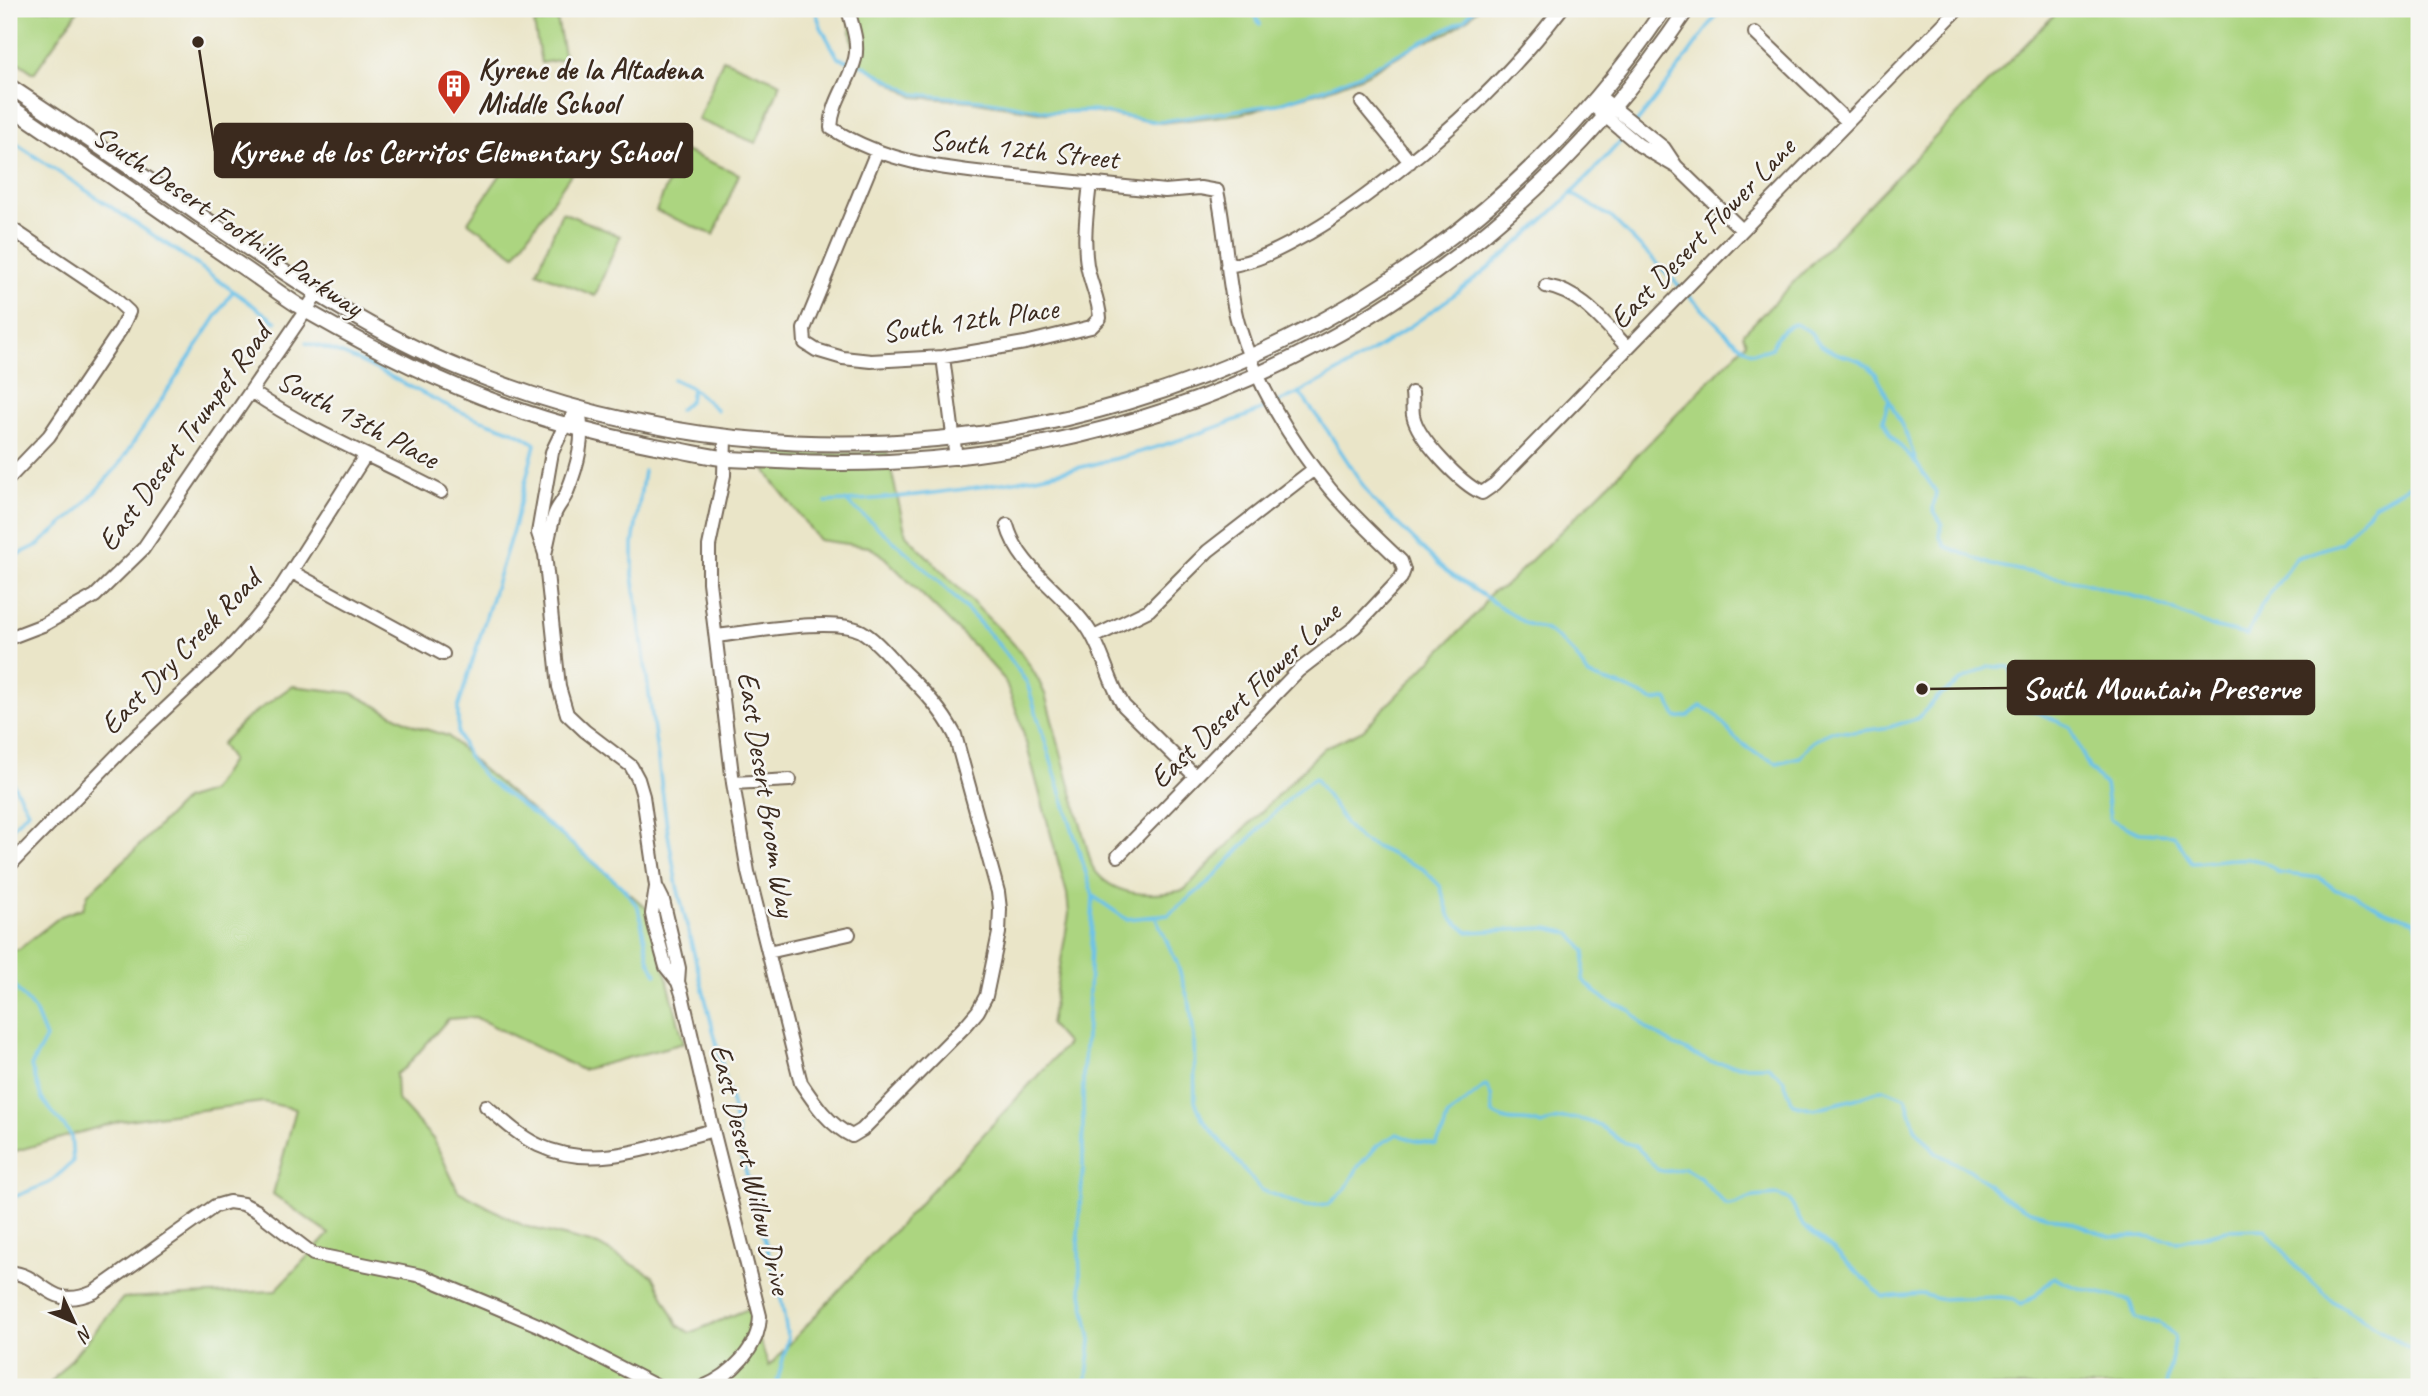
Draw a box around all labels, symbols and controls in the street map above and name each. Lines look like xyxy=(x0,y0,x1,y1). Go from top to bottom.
place label: Kyrene de la Altadena Middle School xyxy=(478,50,705,122)
building icon: Kyrene de la Altadena Middle School xyxy=(435,67,473,116)
street label: South Desert Foothills Parkway xyxy=(86,117,372,326)
street label: South 12th Street xyxy=(928,120,1123,178)
callout: Kyrene de los Cerritos Elementary School xyxy=(215,124,692,177)
street label: East Desert Flower Lane xyxy=(1601,128,1805,337)
text: Kyrene de los Cerritos Elementary School xyxy=(229,131,684,172)
street label: South 12th Place xyxy=(880,289,1063,351)
street label: East Desert Trumpet Road xyxy=(89,312,282,558)
street label: South 13th Place xyxy=(271,361,447,478)
street label: East Dry Creek Road xyxy=(92,558,271,743)
street label: East Desert Flower Lane xyxy=(1141,592,1350,796)
callout: South Mountain Preserve xyxy=(2008,661,2314,714)
text: South Mountain Preserve xyxy=(2022,668,2302,709)
street label: East Desert Broom Way xyxy=(729,669,805,921)
street label: East Desert Willow Drive xyxy=(702,1040,801,1300)
north arrow xyxy=(38,1288,108,1358)
text: N xyxy=(71,1321,98,1348)

